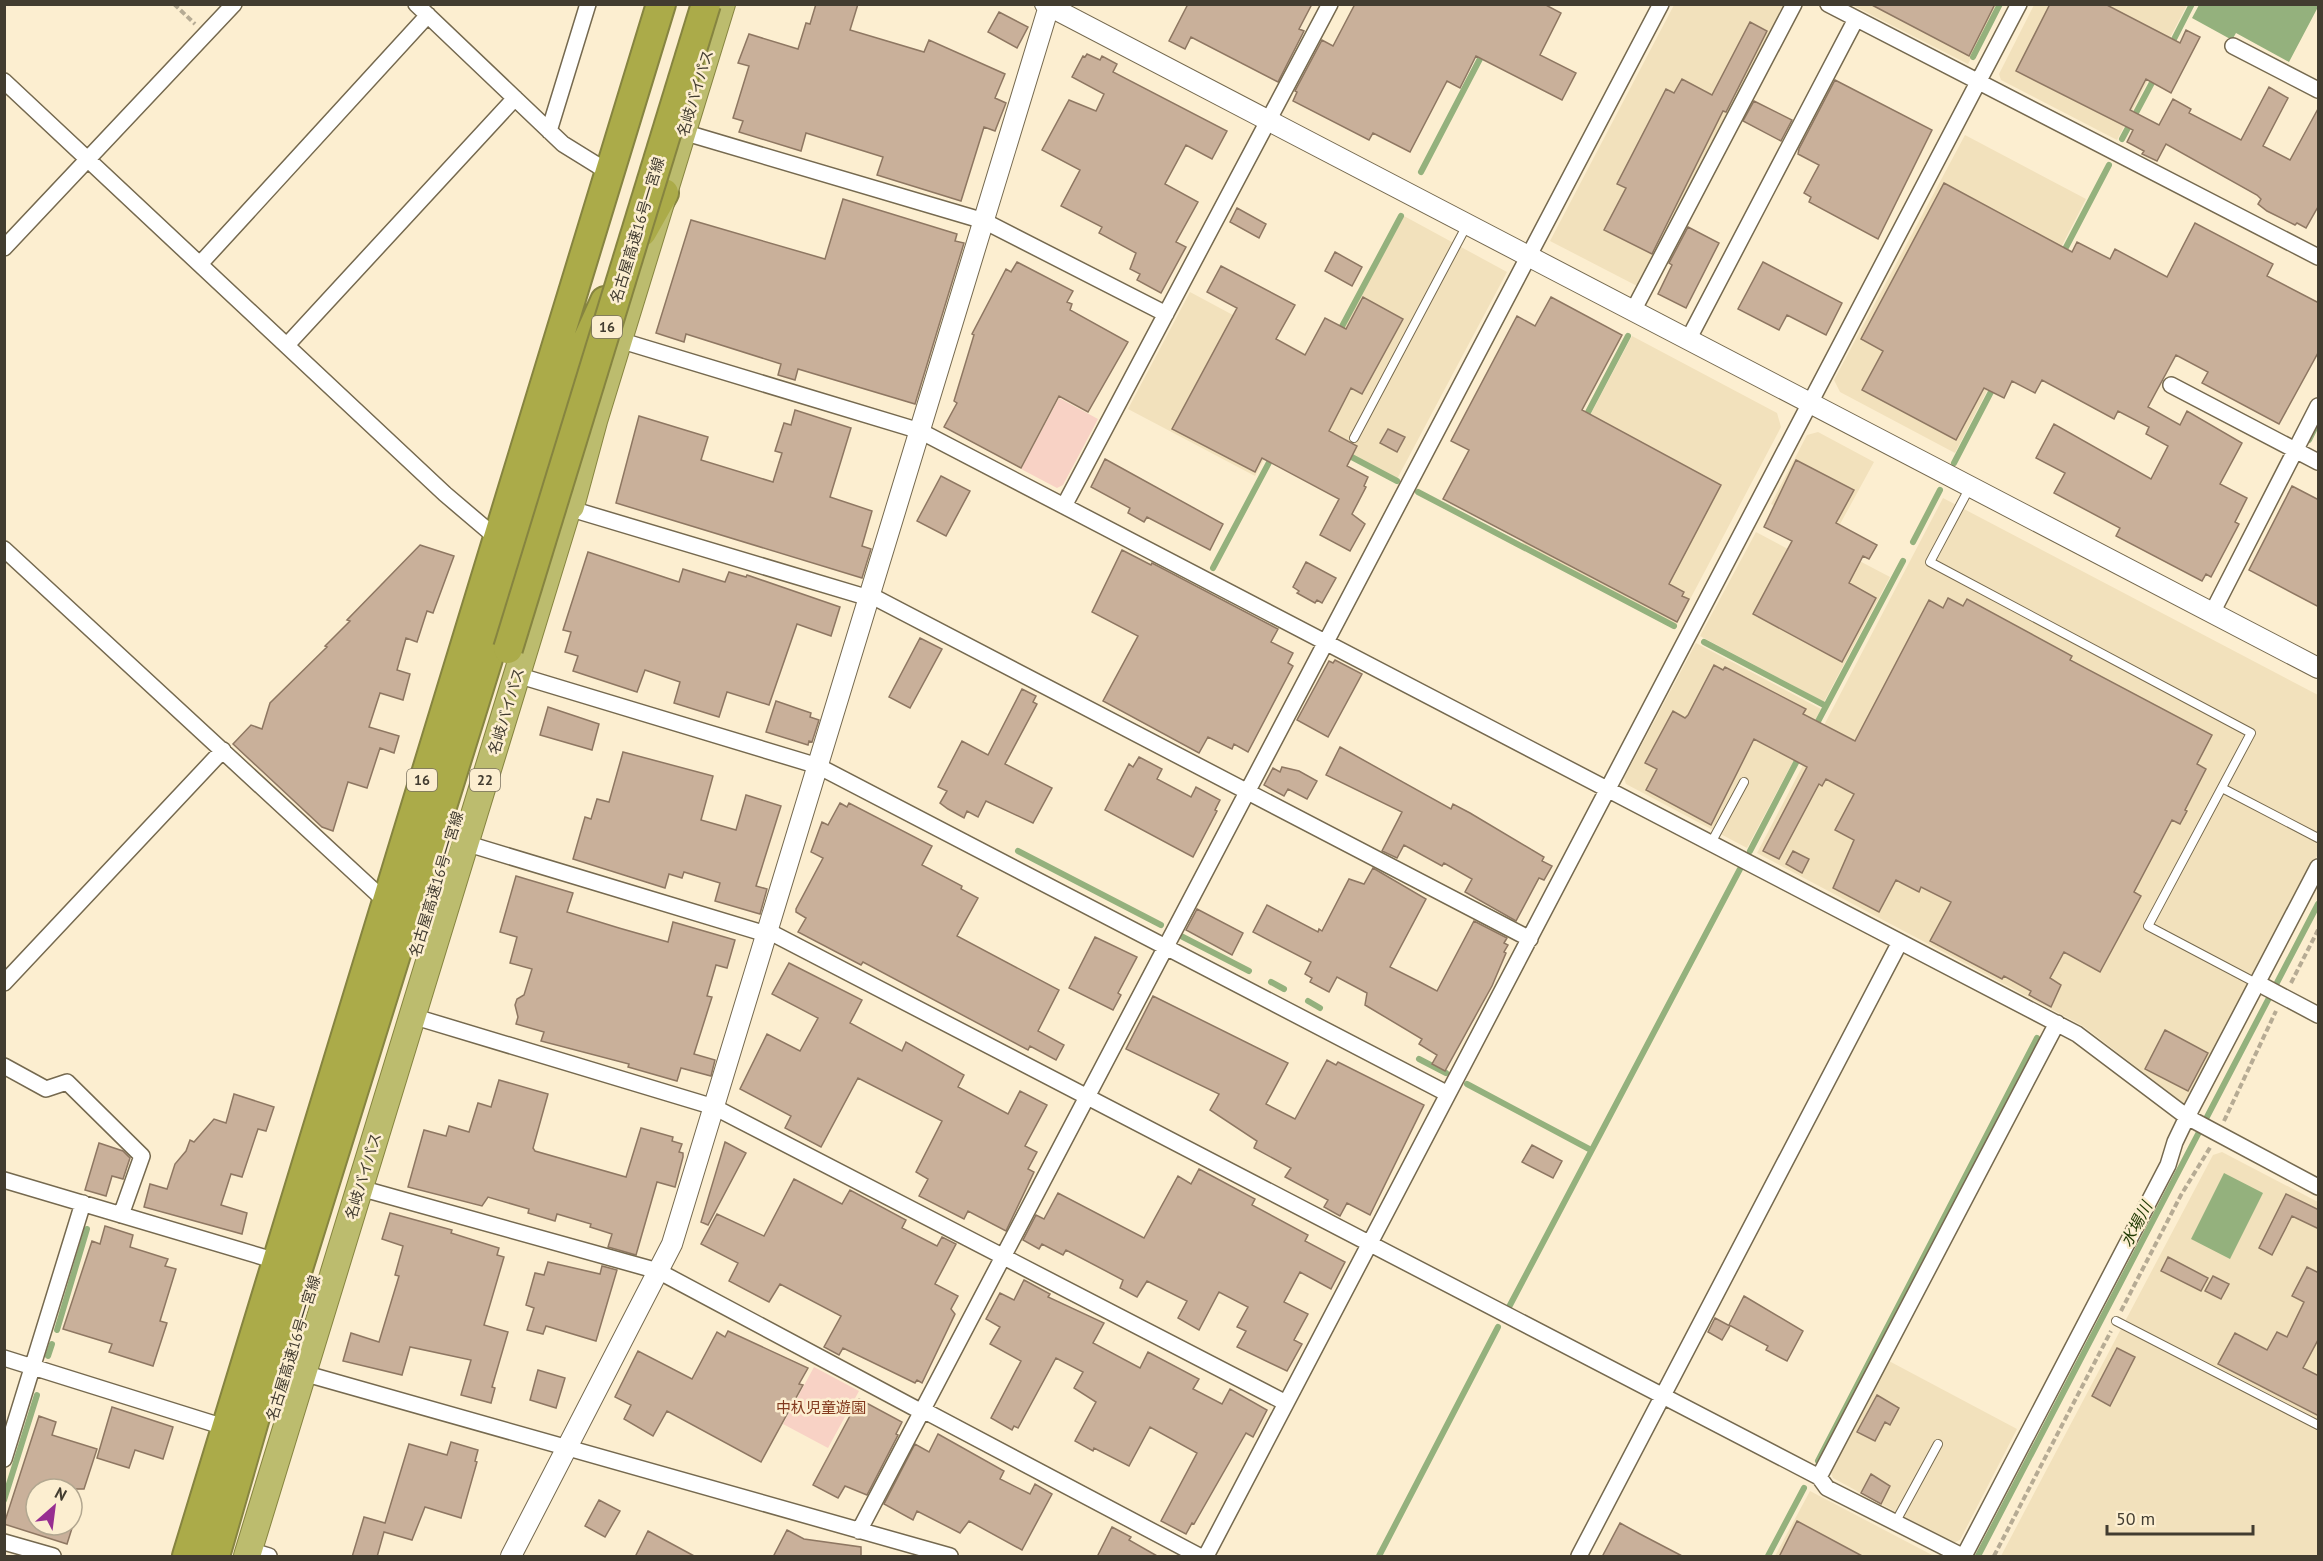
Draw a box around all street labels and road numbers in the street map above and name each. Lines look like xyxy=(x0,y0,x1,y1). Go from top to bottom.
street label: 名岐バイパス xyxy=(673,47,717,139)
street label: 名古屋高速16号一宮線 xyxy=(606,155,668,305)
road number: 16 xyxy=(592,316,622,338)
street label: 名岐バイパス xyxy=(484,665,528,757)
road number: 16 xyxy=(407,769,437,791)
road number: 22 xyxy=(470,769,500,791)
street label: 名古屋高速16号一宮線 xyxy=(405,809,467,959)
street label: 名岐バイパス xyxy=(341,1130,385,1222)
street label: 名古屋高速16号一宮線 xyxy=(262,1273,324,1423)

